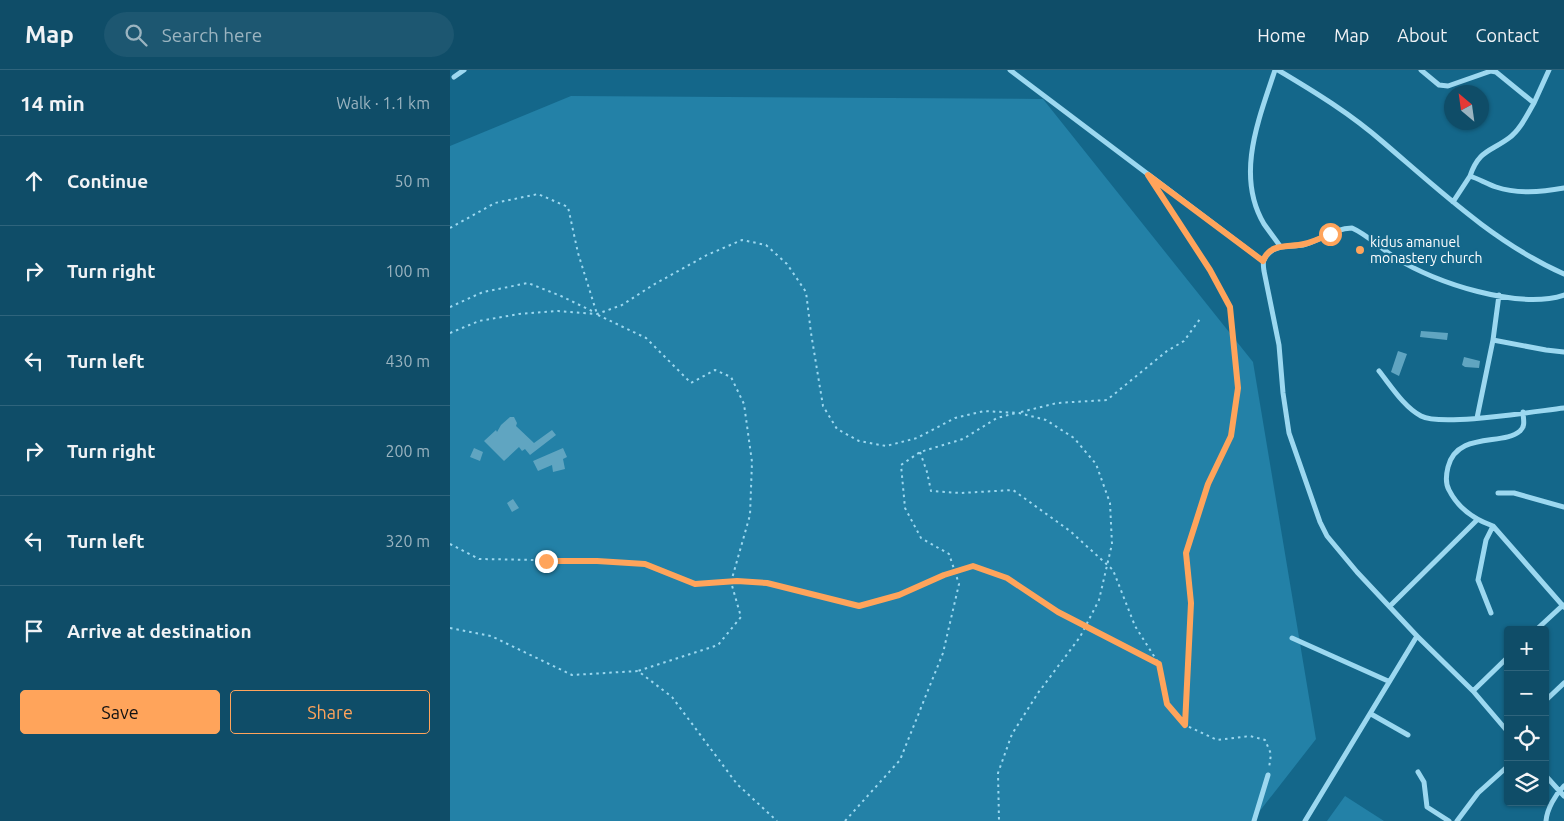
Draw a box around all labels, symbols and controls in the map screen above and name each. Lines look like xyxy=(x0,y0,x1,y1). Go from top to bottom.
search box xyxy=(104,12,454,57)
text: Map xyxy=(25,21,74,48)
icon: search xyxy=(122,21,150,49)
text: Search here xyxy=(162,24,262,46)
text: Home xyxy=(1257,25,1306,45)
text: Map xyxy=(1334,25,1369,45)
text: About xyxy=(1397,25,1447,45)
text: Contact xyxy=(1475,25,1539,45)
north arrow xyxy=(1444,85,1489,130)
text: 14 min xyxy=(20,91,85,115)
text: Walk · 1.1 km xyxy=(336,94,430,112)
icon: ahead xyxy=(20,167,48,195)
text: Continue xyxy=(67,170,148,192)
text: 50 m xyxy=(394,172,430,190)
route start xyxy=(1319,223,1342,246)
place label: kidus amanuel monastery church xyxy=(1370,234,1483,266)
marker: kidus amanuel monastery church xyxy=(1354,244,1366,256)
icon: right xyxy=(20,257,48,285)
text: Turn right xyxy=(67,260,155,282)
text: 100 m xyxy=(385,262,430,280)
icon: left xyxy=(20,347,48,375)
text: Turn left xyxy=(67,350,145,372)
text: 430 m xyxy=(385,352,430,370)
icon: right xyxy=(20,437,48,465)
text: Turn right xyxy=(67,440,155,462)
text: 200 m xyxy=(385,442,430,460)
icon: left xyxy=(20,527,48,555)
text: Turn left xyxy=(67,530,145,552)
text: 320 m xyxy=(385,532,430,550)
route end xyxy=(535,550,558,573)
icon: arrive xyxy=(20,617,48,645)
text: Arrive at destination xyxy=(67,620,252,642)
map controls xyxy=(1504,626,1549,806)
button: + xyxy=(1504,626,1549,671)
button: − xyxy=(1504,671,1549,716)
button: Save xyxy=(20,690,220,734)
button: Share xyxy=(230,690,430,734)
button: locate xyxy=(1504,716,1549,761)
button: layers xyxy=(1504,761,1549,806)

